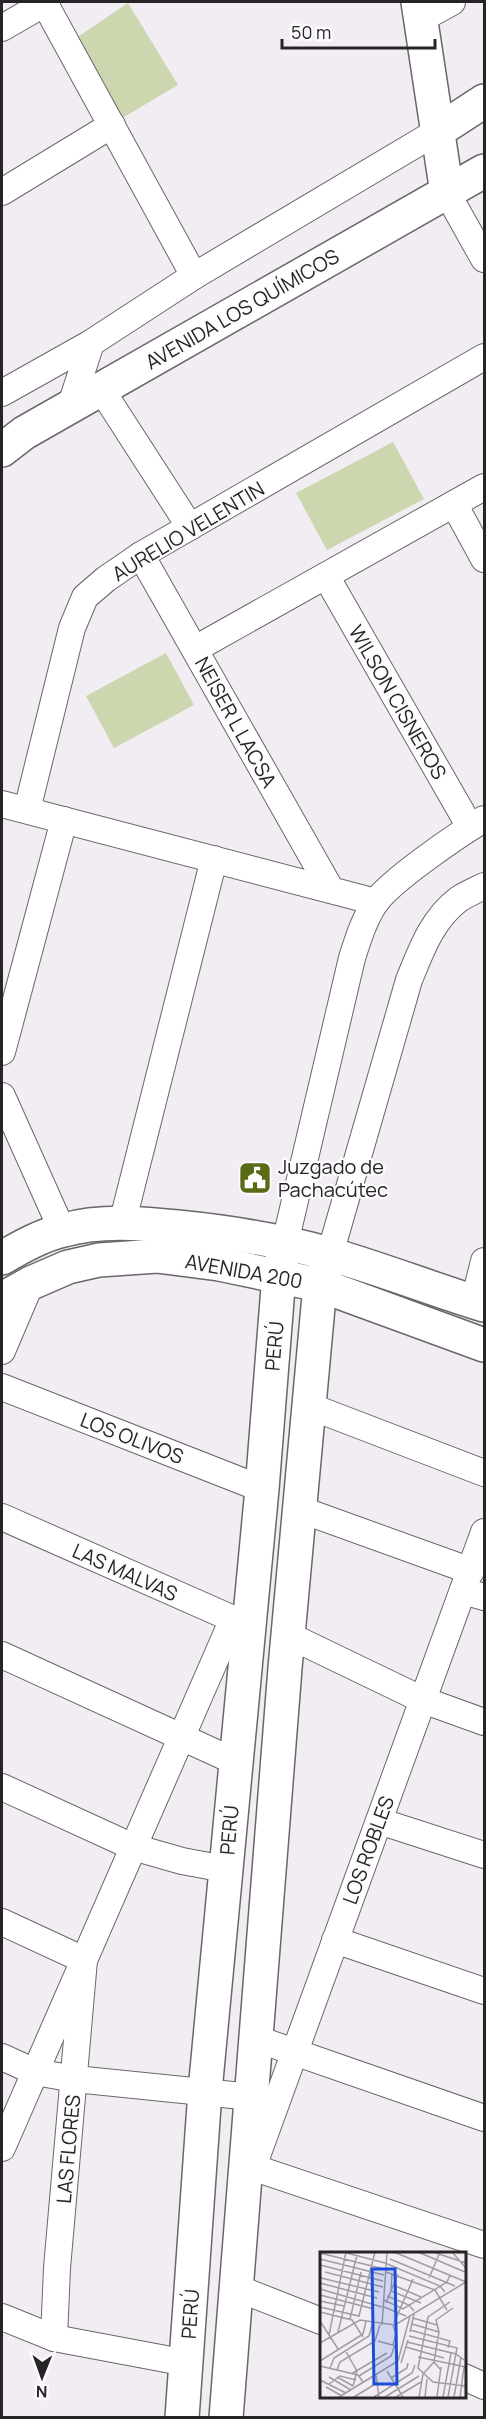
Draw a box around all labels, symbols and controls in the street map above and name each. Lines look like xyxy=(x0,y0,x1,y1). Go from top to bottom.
scale bar xyxy=(282,12,435,50)
text: 50 m xyxy=(291,20,331,44)
street label: AVENIDA LOS QUÍMICOS xyxy=(140,243,344,375)
street label: AURELIO VELENTIN xyxy=(107,475,269,587)
street label: WILSON CISNEROS xyxy=(343,620,453,784)
street label: NEISER L LACSA xyxy=(189,652,283,793)
place label: Juzgado de Pachacútec xyxy=(278,1153,388,1203)
public building icon: Juzgado de Pachacútec xyxy=(237,1160,273,1196)
street label: AVENIDA 200 xyxy=(183,1247,305,1295)
street label: PERÚ xyxy=(258,1320,290,1372)
street label: LOS OLIVOS xyxy=(77,1406,187,1470)
street label: LAS MALVAS xyxy=(68,1537,182,1607)
street label: LOS ROBLES xyxy=(336,1792,400,1908)
street label: PERÚ xyxy=(213,1804,245,1856)
street label: LAS FLORES xyxy=(50,2094,86,2204)
inset map xyxy=(320,2252,465,2398)
street label: PERÚ xyxy=(175,2288,205,2340)
north arrow xyxy=(12,2347,72,2407)
text: N xyxy=(36,2381,48,2403)

